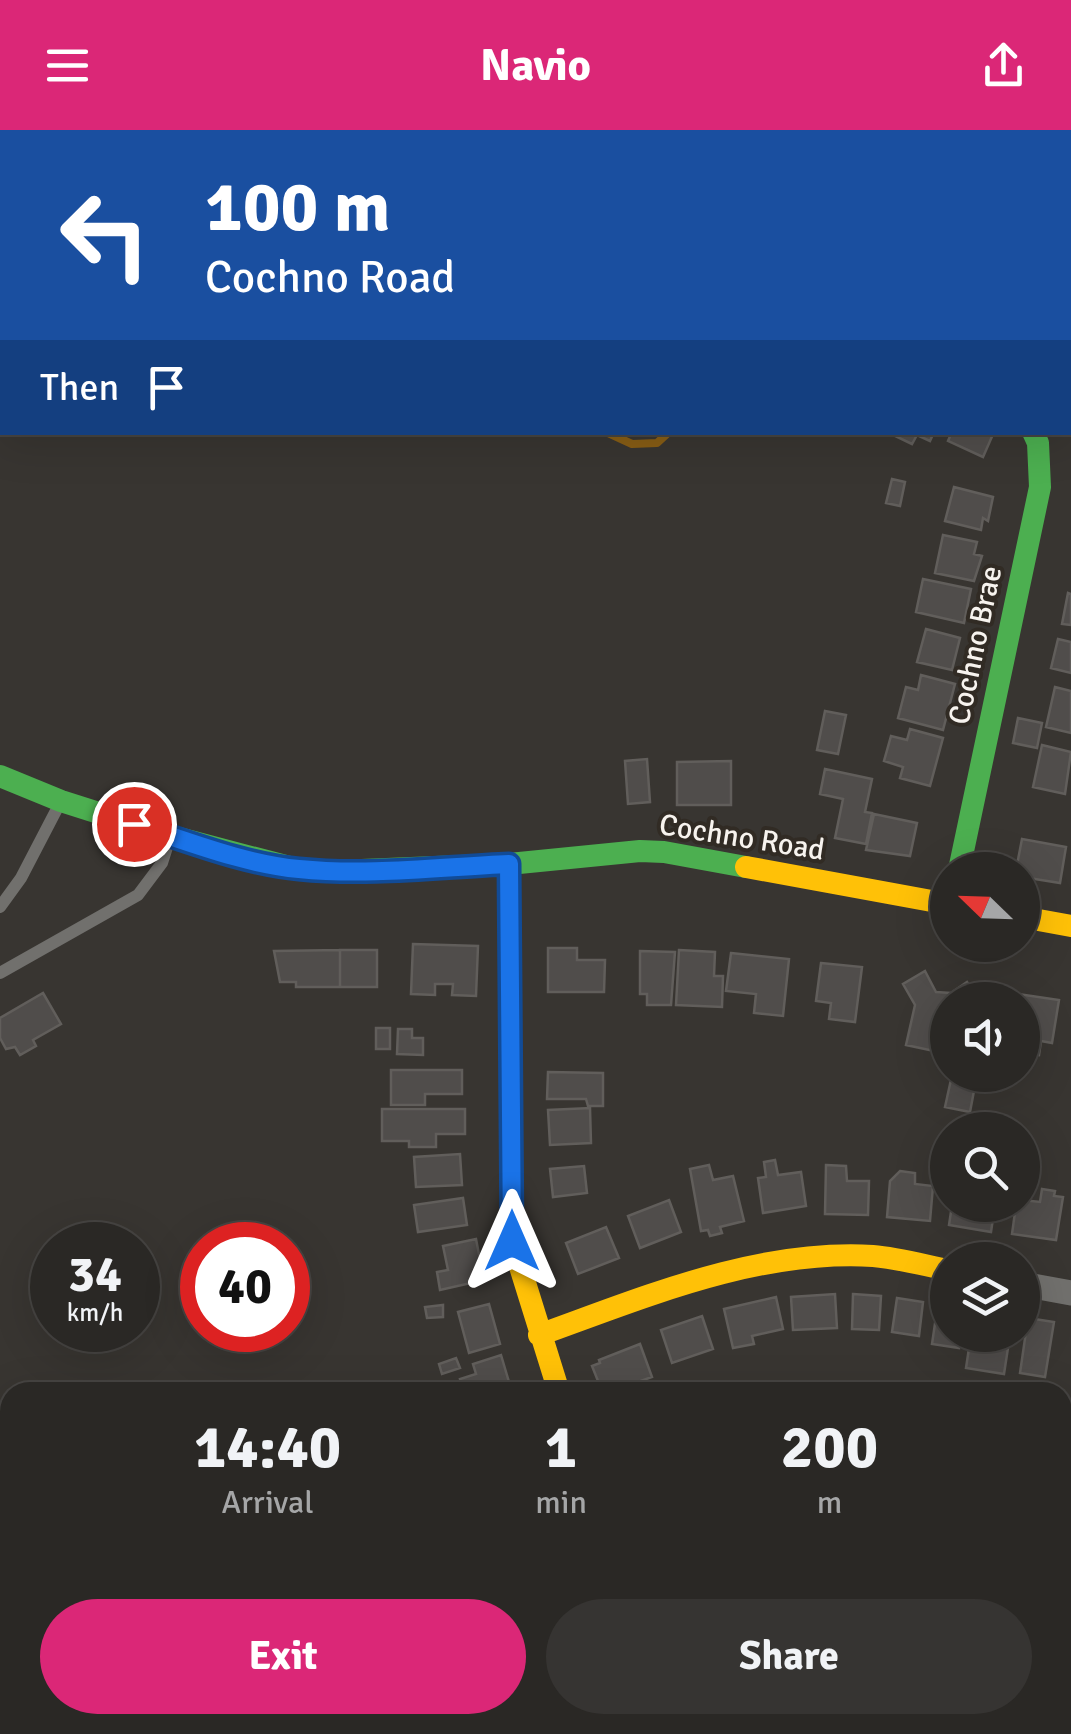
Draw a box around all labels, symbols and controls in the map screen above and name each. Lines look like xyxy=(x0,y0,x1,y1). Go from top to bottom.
icon: menu xyxy=(40,38,95,93)
text: Navio xyxy=(480,38,591,93)
icon: share xyxy=(976,38,1031,93)
text: 100 m xyxy=(205,164,390,250)
icon: left xyxy=(40,170,170,300)
text: Cochno Road xyxy=(205,250,455,305)
icon: arrive xyxy=(139,360,194,415)
text: Then xyxy=(40,364,119,411)
street label: Cochno Brae xyxy=(941,562,1010,728)
pin xyxy=(92,782,177,867)
icon: arrive xyxy=(107,797,162,852)
street label: Cochno Road xyxy=(657,806,827,869)
north arrow xyxy=(930,852,1040,962)
map controls xyxy=(930,852,1040,1352)
button: sound xyxy=(930,982,1040,1092)
button: search xyxy=(930,1112,1040,1222)
position arrow xyxy=(460,1189,564,1293)
speed limit sign: 40 xyxy=(180,1222,310,1352)
button: layers xyxy=(930,1242,1040,1352)
text: 34 xyxy=(68,1244,122,1306)
text: km/h xyxy=(67,1297,123,1328)
text: 14:40 xyxy=(194,1411,341,1485)
text: 1 xyxy=(545,1411,577,1485)
text: 200 xyxy=(781,1411,878,1485)
text: Arrival xyxy=(222,1483,314,1522)
text: min xyxy=(535,1483,587,1522)
text: m xyxy=(817,1483,842,1522)
button: Exit xyxy=(40,1599,526,1714)
button: Share xyxy=(546,1599,1032,1714)

